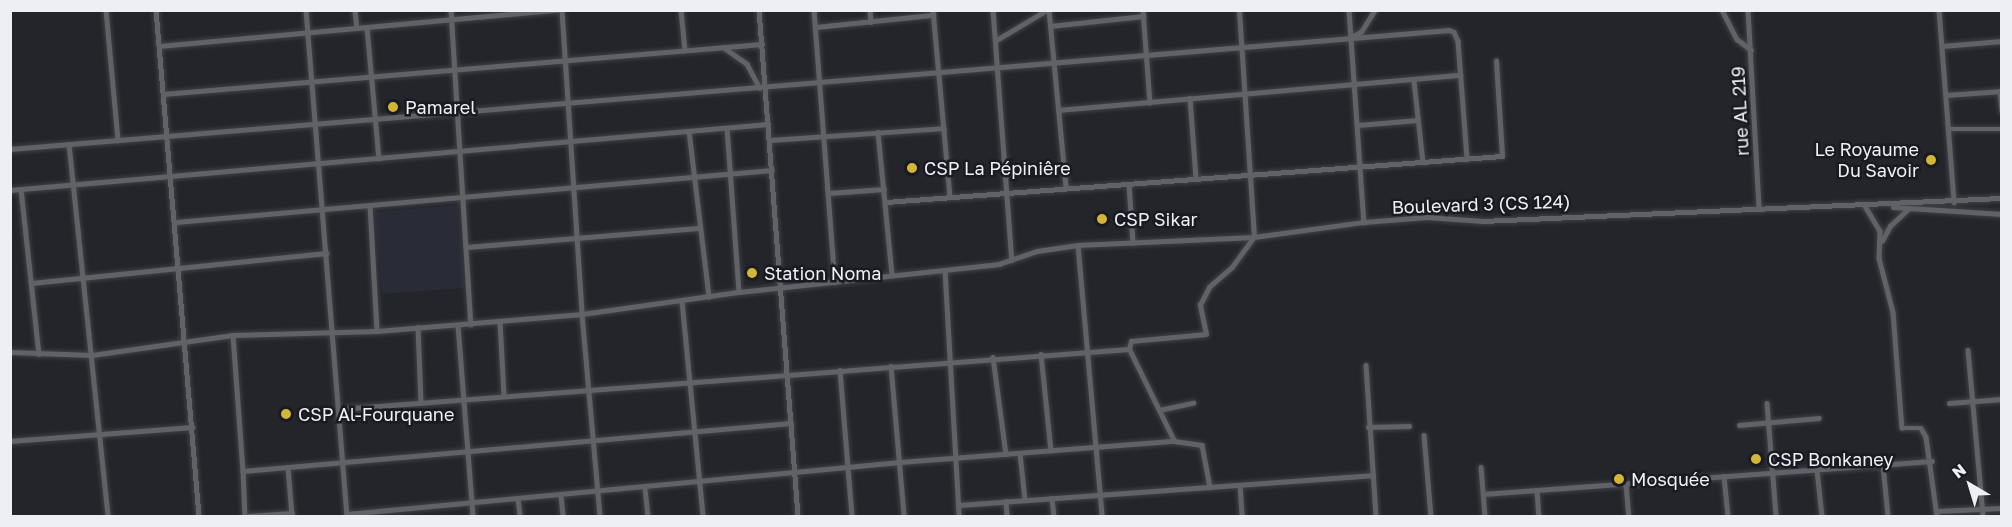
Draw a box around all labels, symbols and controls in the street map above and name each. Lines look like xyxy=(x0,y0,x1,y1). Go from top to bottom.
street label: rue AL 219 xyxy=(1727,66,1753,156)
place label: Pamarel xyxy=(405,96,476,118)
marker: Pamarel xyxy=(386,100,400,114)
place label: Le Royaume Du Savoir xyxy=(1815,139,1919,182)
marker: Le Royaume Du Savoir xyxy=(1924,153,1938,167)
place label: CSP La Pépiniêre xyxy=(924,157,1071,179)
marker: CSP La Pépiniêre xyxy=(905,161,919,175)
street label: Boulevard 3 (CS 124) xyxy=(1391,190,1571,218)
place label: CSP Sikar xyxy=(1114,208,1198,230)
marker: CSP Sikar xyxy=(1095,212,1109,226)
place label: Station Noma xyxy=(764,262,881,284)
marker: Station Noma xyxy=(745,266,759,280)
place label: CSP Al-Fourquane xyxy=(298,403,454,425)
marker: CSP Al-Fourquane xyxy=(279,407,293,421)
place label: CSP Bonkaney xyxy=(1768,448,1893,470)
marker: CSP Bonkaney xyxy=(1749,452,1763,466)
north arrow xyxy=(1940,455,2000,515)
text: N xyxy=(1948,459,1970,482)
place label: Mosquée xyxy=(1631,468,1710,490)
marker: Mosquée xyxy=(1612,472,1626,486)

